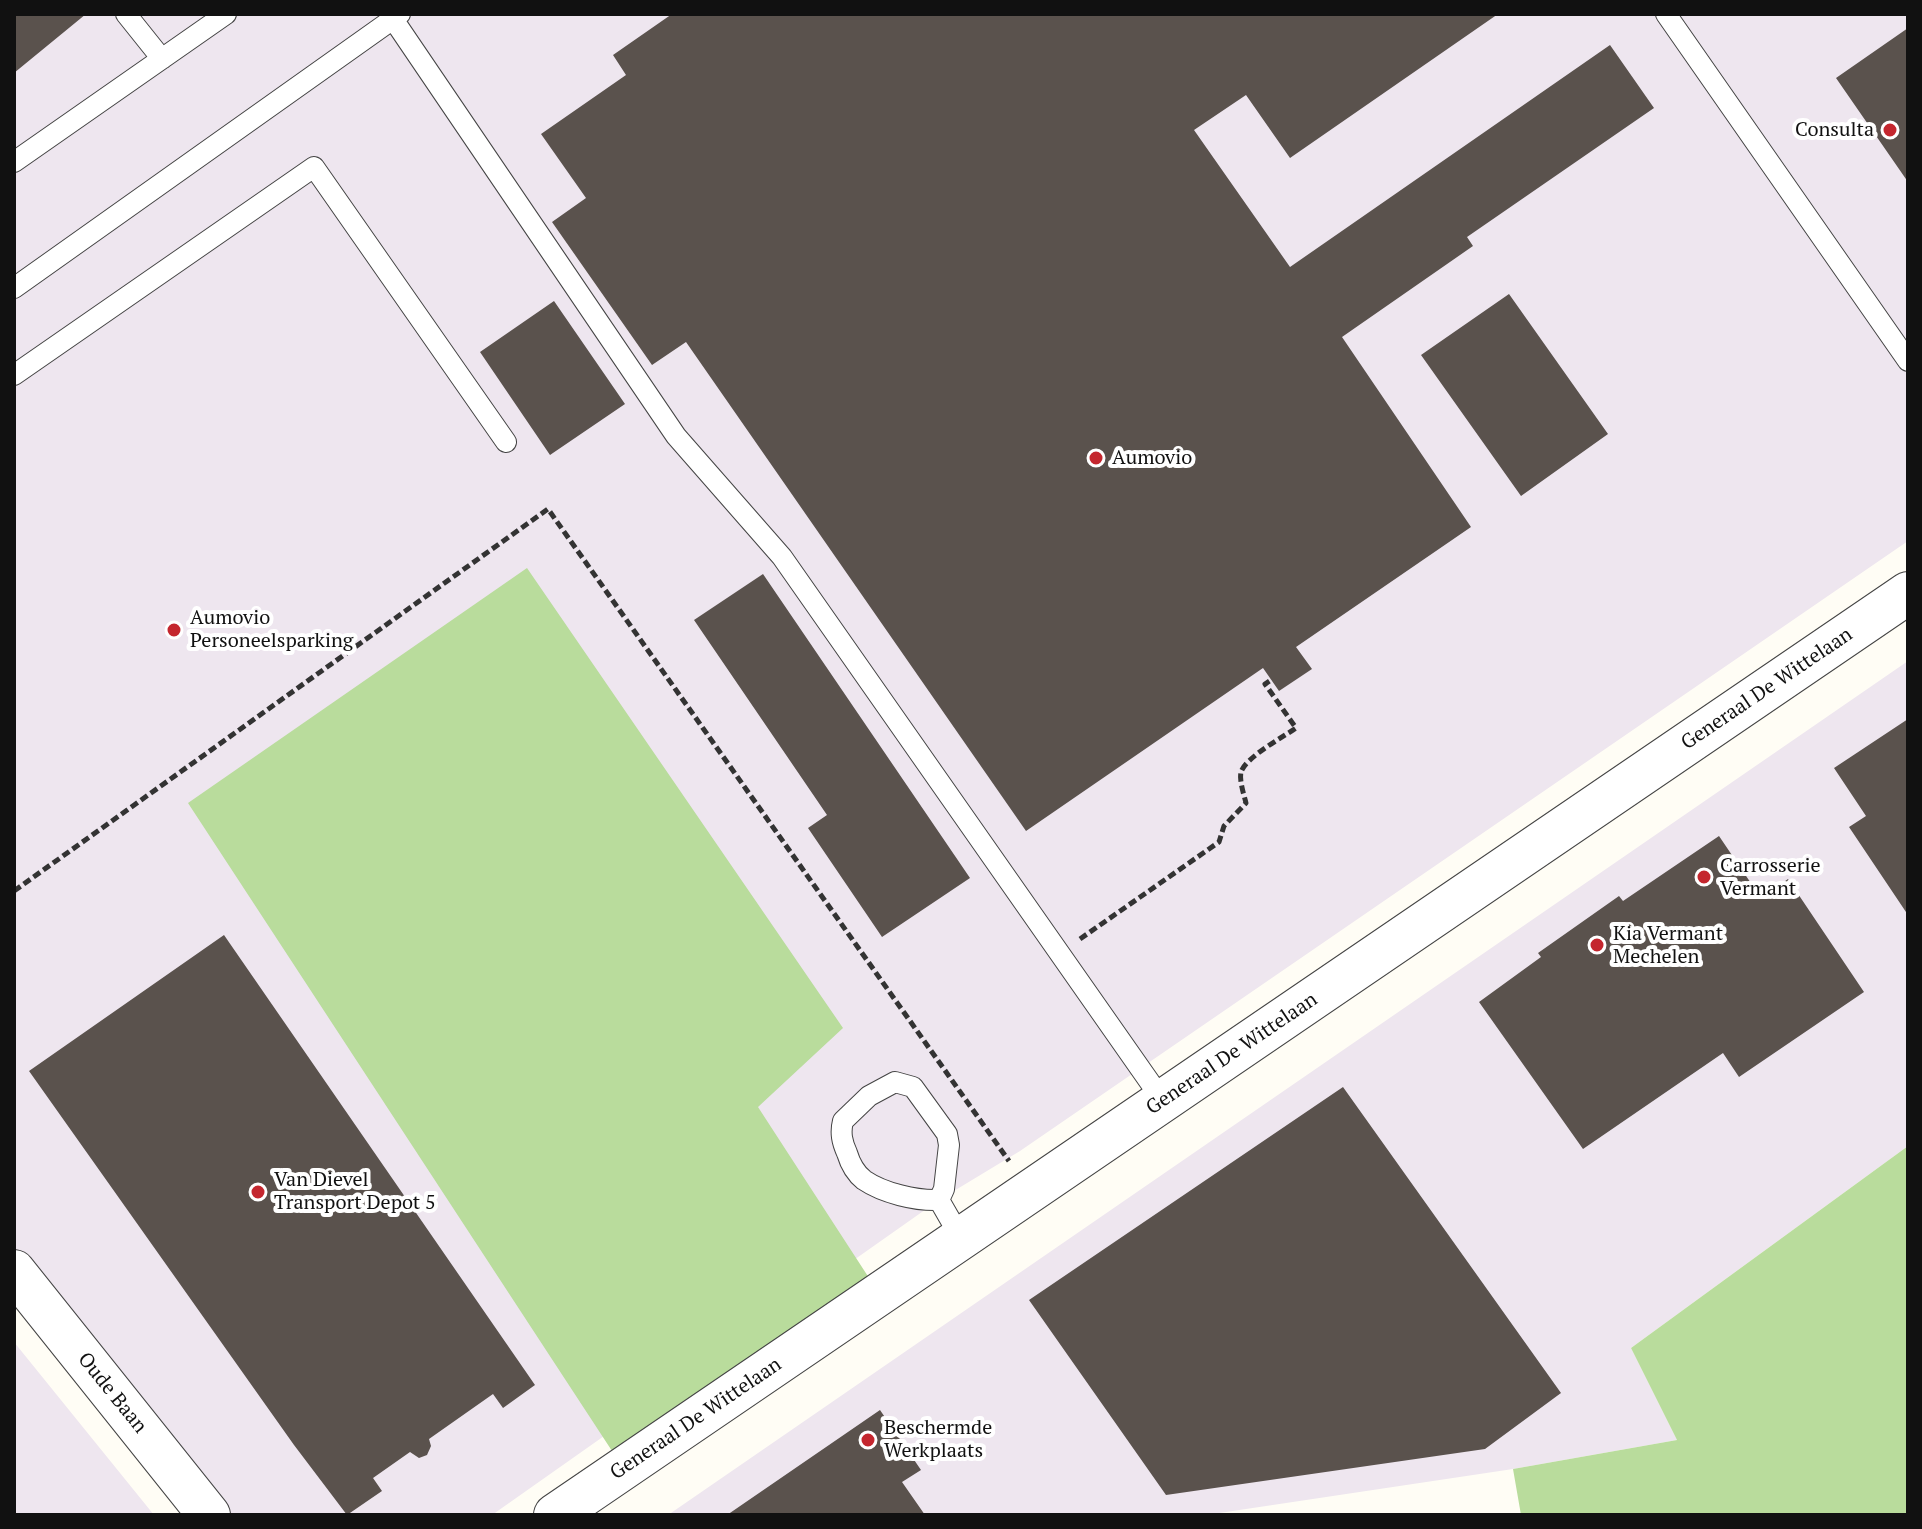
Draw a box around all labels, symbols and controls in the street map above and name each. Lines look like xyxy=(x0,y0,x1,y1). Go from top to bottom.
place label: Consulta xyxy=(1795,118,1874,142)
marker: Consulta xyxy=(1881,121,1899,139)
place label: Aumovio xyxy=(1112,446,1192,470)
marker: Aumovio xyxy=(1087,449,1105,467)
place label: Aumovio Personeelsparking xyxy=(190,606,353,653)
marker: Aumovio Personeelsparking xyxy=(165,621,183,639)
street label: Generaal De Wittelaan xyxy=(1677,623,1857,755)
place label: Carrosserie Vermant xyxy=(1720,854,1821,901)
marker: Carrosserie Vermant xyxy=(1695,868,1713,886)
place label: Kia Vermant Mechelen xyxy=(1613,922,1723,969)
marker: Kia Vermant Mechelen xyxy=(1588,936,1606,954)
street label: Generaal De Wittelaan xyxy=(1142,988,1322,1120)
place label: Van Dievel Transport Depot 5 xyxy=(274,1168,436,1215)
marker: Van Dievel Transport Depot 5 xyxy=(249,1183,267,1201)
street label: Oude Baan xyxy=(72,1348,152,1438)
street label: Generaal De Wittelaan xyxy=(606,1353,786,1485)
place label: Beschermde Werkplaats xyxy=(884,1416,992,1463)
marker: Beschermde Werkplaats xyxy=(859,1431,877,1449)

